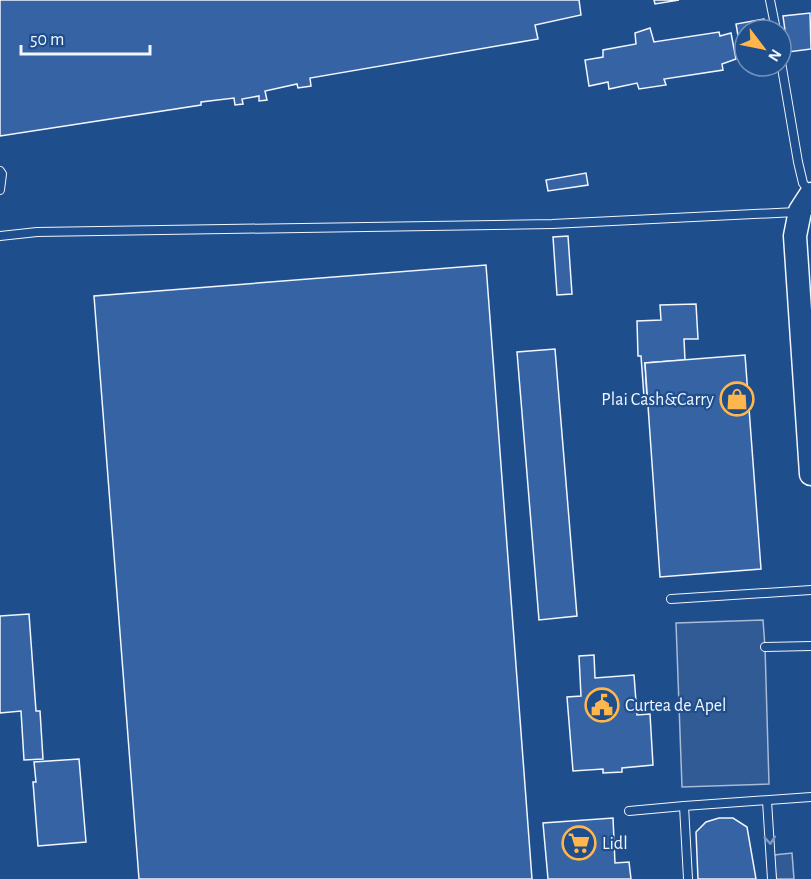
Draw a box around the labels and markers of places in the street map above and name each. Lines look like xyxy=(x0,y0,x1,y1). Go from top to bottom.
shop icon: Plai Cash&Carry xyxy=(719,381,755,417)
place label: Plai Cash&Carry xyxy=(601,391,714,409)
public building icon: Curtea de Apel xyxy=(584,687,620,723)
place label: Curtea de Apel xyxy=(625,697,727,715)
supermarket icon: Lidl xyxy=(561,825,597,861)
place label: Lidl xyxy=(602,835,628,853)

